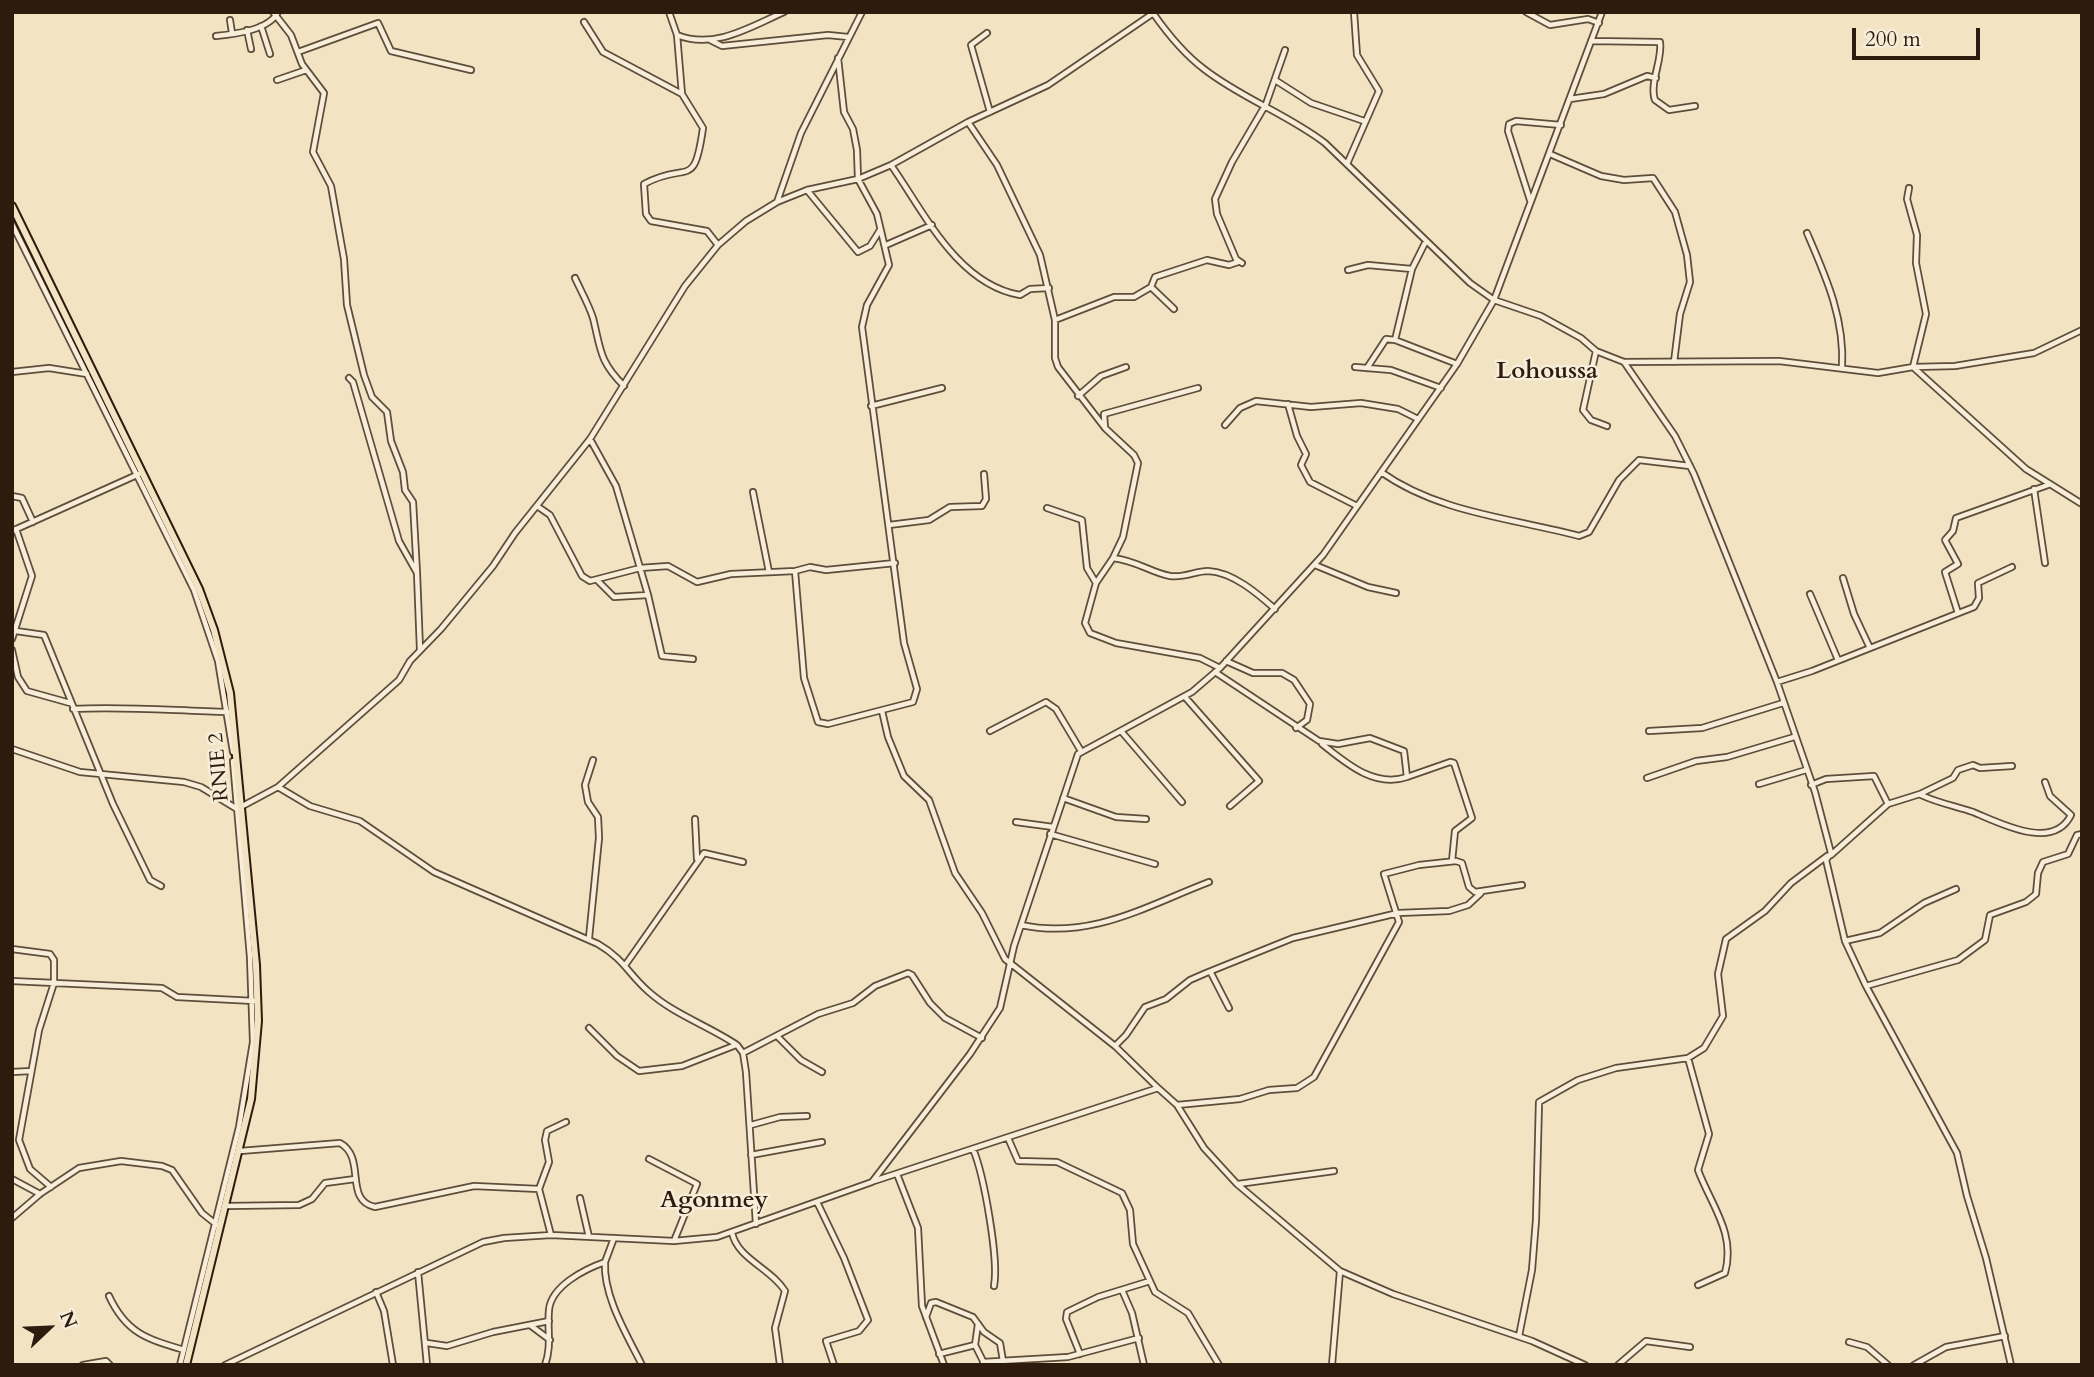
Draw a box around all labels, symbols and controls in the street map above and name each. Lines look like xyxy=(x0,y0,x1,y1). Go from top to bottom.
scale bar xyxy=(1856,14,1984,58)
text: 200 m xyxy=(1865,25,1921,54)
district label: Lohoussa xyxy=(1496,358,1598,386)
street label: RNIE 2 xyxy=(204,732,236,802)
district label: Agonmey xyxy=(660,1187,768,1215)
north arrow xyxy=(14,1293,84,1363)
text: N xyxy=(53,1307,84,1332)

